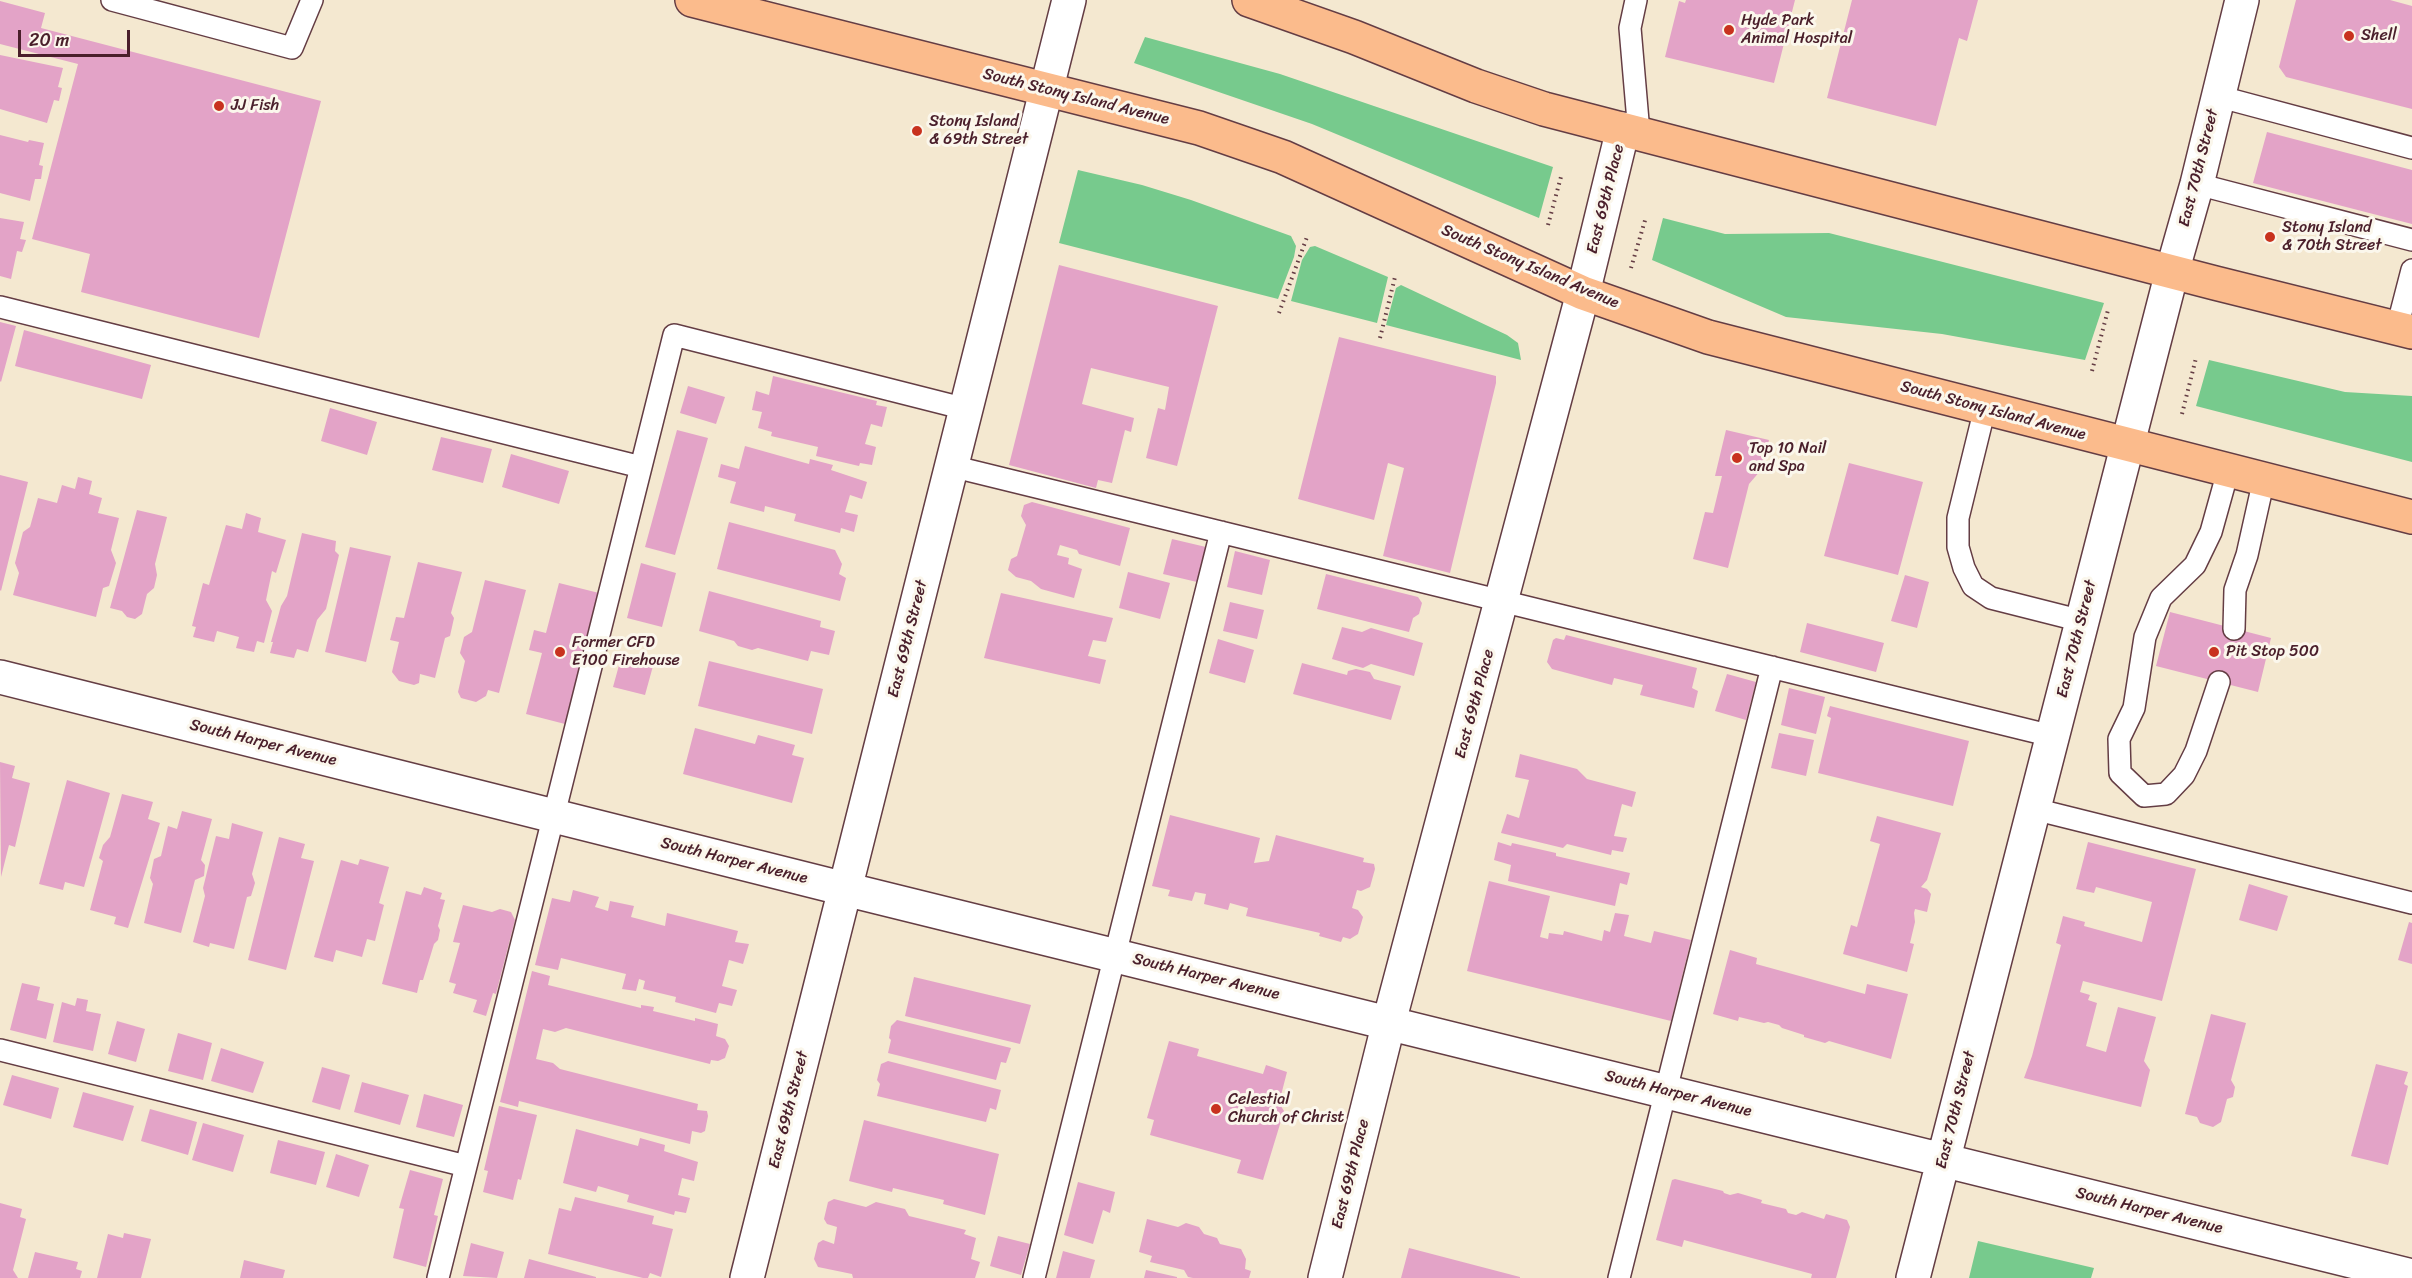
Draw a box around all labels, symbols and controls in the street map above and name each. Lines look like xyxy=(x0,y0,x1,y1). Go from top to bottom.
place label: Hyde Park Animal Hospital xyxy=(1741,11,1852,49)
scale bar xyxy=(21,18,134,56)
marker: Hyde Park Animal Hospital xyxy=(1722,23,1736,37)
text: 20 m xyxy=(29,24,69,56)
place label: Shell xyxy=(2361,26,2397,46)
marker: Shell xyxy=(2342,29,2356,43)
street label: South Stony Island Avenue xyxy=(981,65,1171,129)
place label: JJ Fish xyxy=(231,96,279,116)
marker: JJ Fish xyxy=(212,99,226,113)
street label: East 70th Street xyxy=(2175,107,2223,229)
place label: Stony Island & 69th Street xyxy=(929,112,1028,150)
marker: Stony Island & 69th Street xyxy=(910,124,924,138)
street label: East 69th Place xyxy=(1583,142,1629,256)
place label: Stony Island & 70th Street xyxy=(2282,218,2382,256)
street label: South Stony Island Avenue xyxy=(1438,221,1622,313)
marker: Stony Island & 70th Street xyxy=(2263,230,2277,244)
street label: South Stony Island Avenue xyxy=(1898,377,2088,445)
place label: Top 10 Nail and Spa xyxy=(1749,439,1826,477)
marker: Top 10 Nail and Spa xyxy=(1730,451,1744,465)
street label: East 69th Street xyxy=(884,578,932,700)
street label: East 70th Street xyxy=(2053,578,2101,700)
place label: Former CFD E100 Firehouse xyxy=(572,633,680,671)
place label: Pit Stop 500 xyxy=(2226,642,2319,662)
marker: Former CFD E100 Firehouse xyxy=(553,645,567,659)
marker: Pit Stop 500 xyxy=(2207,645,2221,659)
street label: East 69th Place xyxy=(1451,647,1499,761)
street label: South Harper Avenue xyxy=(188,715,338,771)
street label: South Harper Avenue xyxy=(659,833,809,889)
street label: South Harper Avenue xyxy=(1131,949,1281,1005)
street label: East 69th Street xyxy=(765,1049,813,1171)
street label: East 70th Street xyxy=(1932,1049,1980,1171)
street label: South Harper Avenue xyxy=(1603,1066,1753,1122)
place label: Celestial Church of Christ xyxy=(1228,1090,1344,1128)
marker: Celestial Church of Christ xyxy=(1209,1102,1223,1116)
street label: East 69th Place xyxy=(1328,1117,1374,1231)
street label: South Harper Avenue xyxy=(2074,1183,2224,1239)

